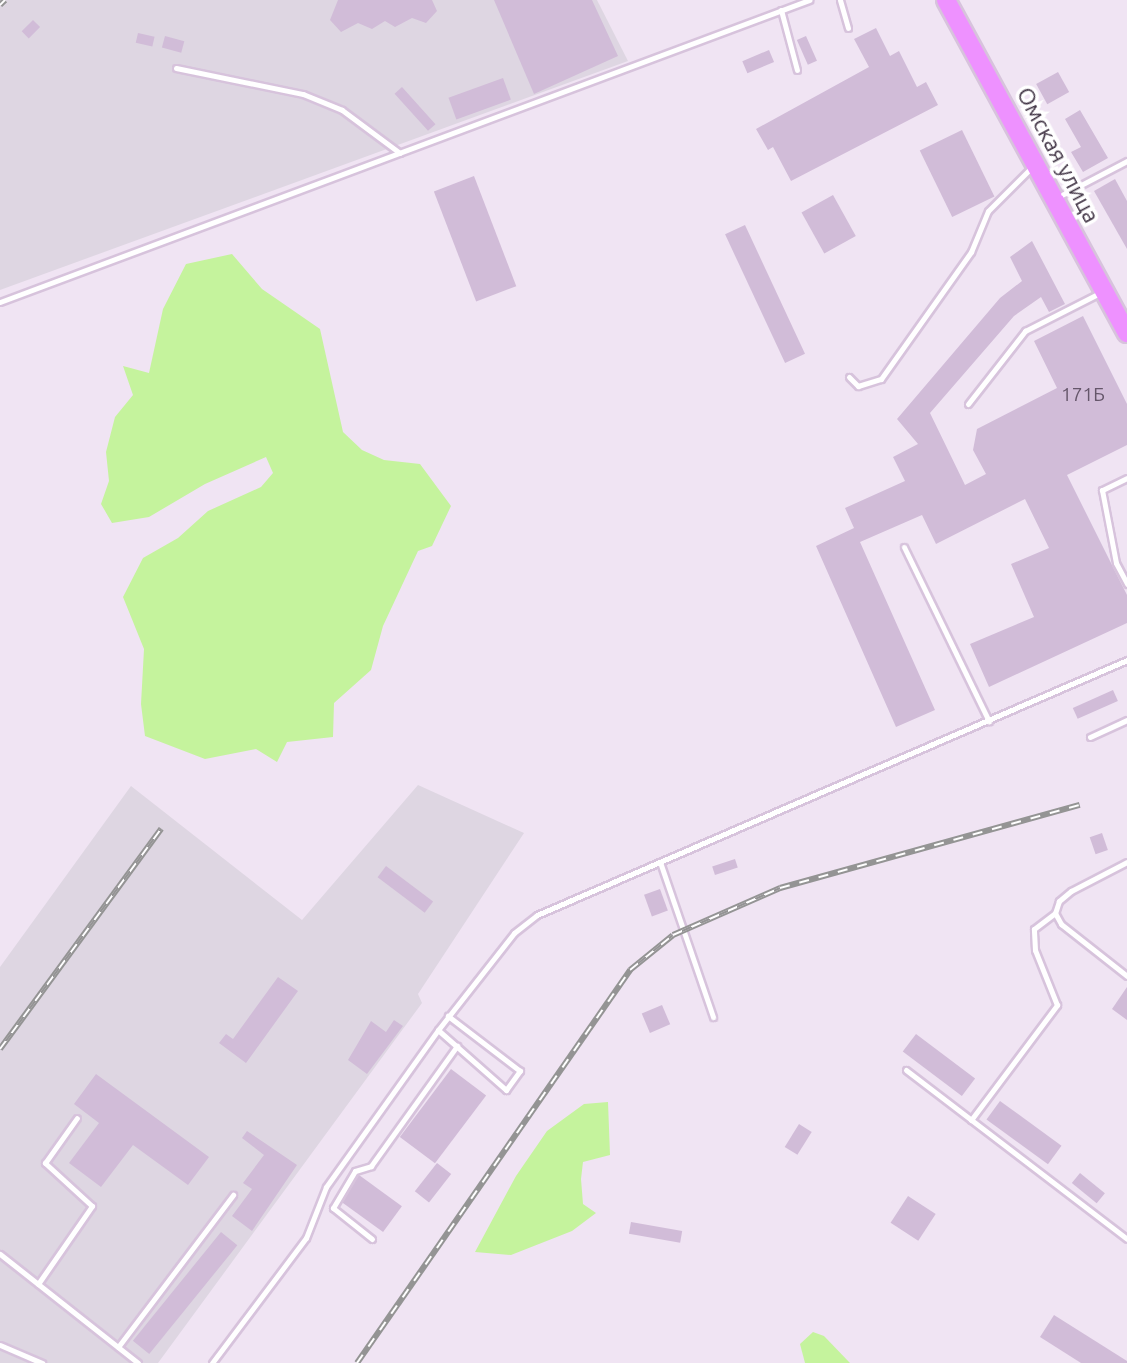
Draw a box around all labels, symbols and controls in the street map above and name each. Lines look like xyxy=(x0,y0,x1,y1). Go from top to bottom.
street label: Омская улица xyxy=(1011,83,1105,227)
house number: 171Б xyxy=(1061,384,1105,406)

